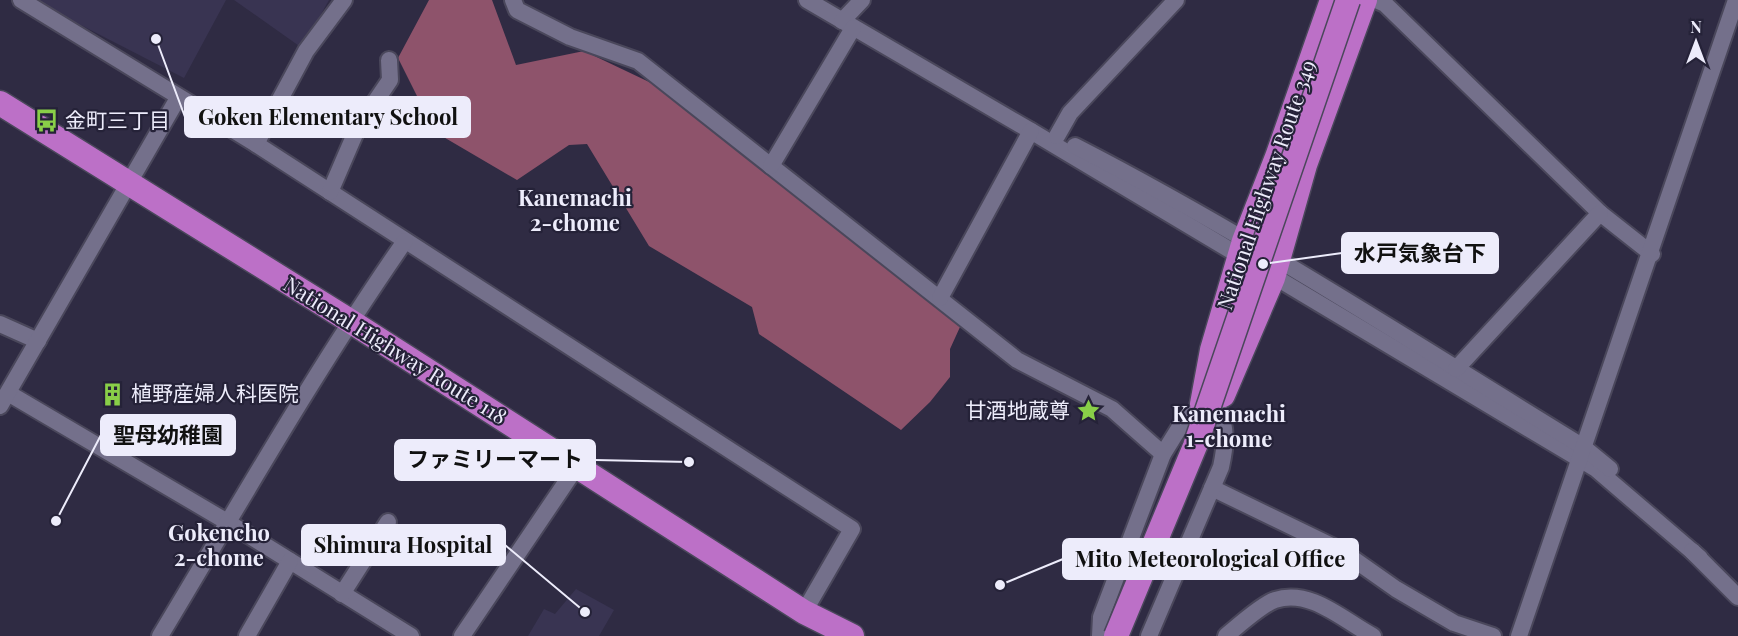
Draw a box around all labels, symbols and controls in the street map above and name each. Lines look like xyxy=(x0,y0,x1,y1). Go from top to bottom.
north arrow xyxy=(1666,12,1726,72)
text: N xyxy=(1690,16,1702,37)
street label: National Highway Route 349 xyxy=(1209,56,1321,313)
callout: Goken Elementary School xyxy=(185,97,470,137)
text: Goken Elementary School xyxy=(198,101,458,131)
place label: 金町三丁目 xyxy=(65,105,170,133)
bus stop icon: 金町三丁目 xyxy=(34,108,60,134)
district label: Kanemachi 2-chome xyxy=(518,182,632,237)
callout: 水戸気象台下 xyxy=(1342,233,1498,273)
text: 水戸気象台下 xyxy=(1354,237,1486,267)
street label: National Highway Route 118 xyxy=(279,269,513,430)
place label: 植野産婦人科医院 xyxy=(131,378,299,406)
building icon: 植野産婦人科医院 xyxy=(100,381,126,407)
place label: 甘酒地蔵尊 xyxy=(965,395,1070,423)
place icon: 甘酒地蔵尊 xyxy=(1075,398,1101,424)
district label: Kanemachi 1-chome xyxy=(1172,398,1286,453)
callout: 聖母幼稚園 xyxy=(101,415,235,455)
text: 聖母幼稚園 xyxy=(113,419,223,449)
callout: ファミリーマート xyxy=(395,440,595,480)
text: ファミリーマート xyxy=(407,443,583,473)
district label: Gokencho 2-chome xyxy=(168,517,270,572)
callout: Shimura Hospital xyxy=(302,525,505,565)
text: Shimura Hospital xyxy=(314,529,493,559)
callout: Mito Meteorological Office xyxy=(1063,539,1358,579)
text: Mito Meteorological Office xyxy=(1075,543,1345,573)

